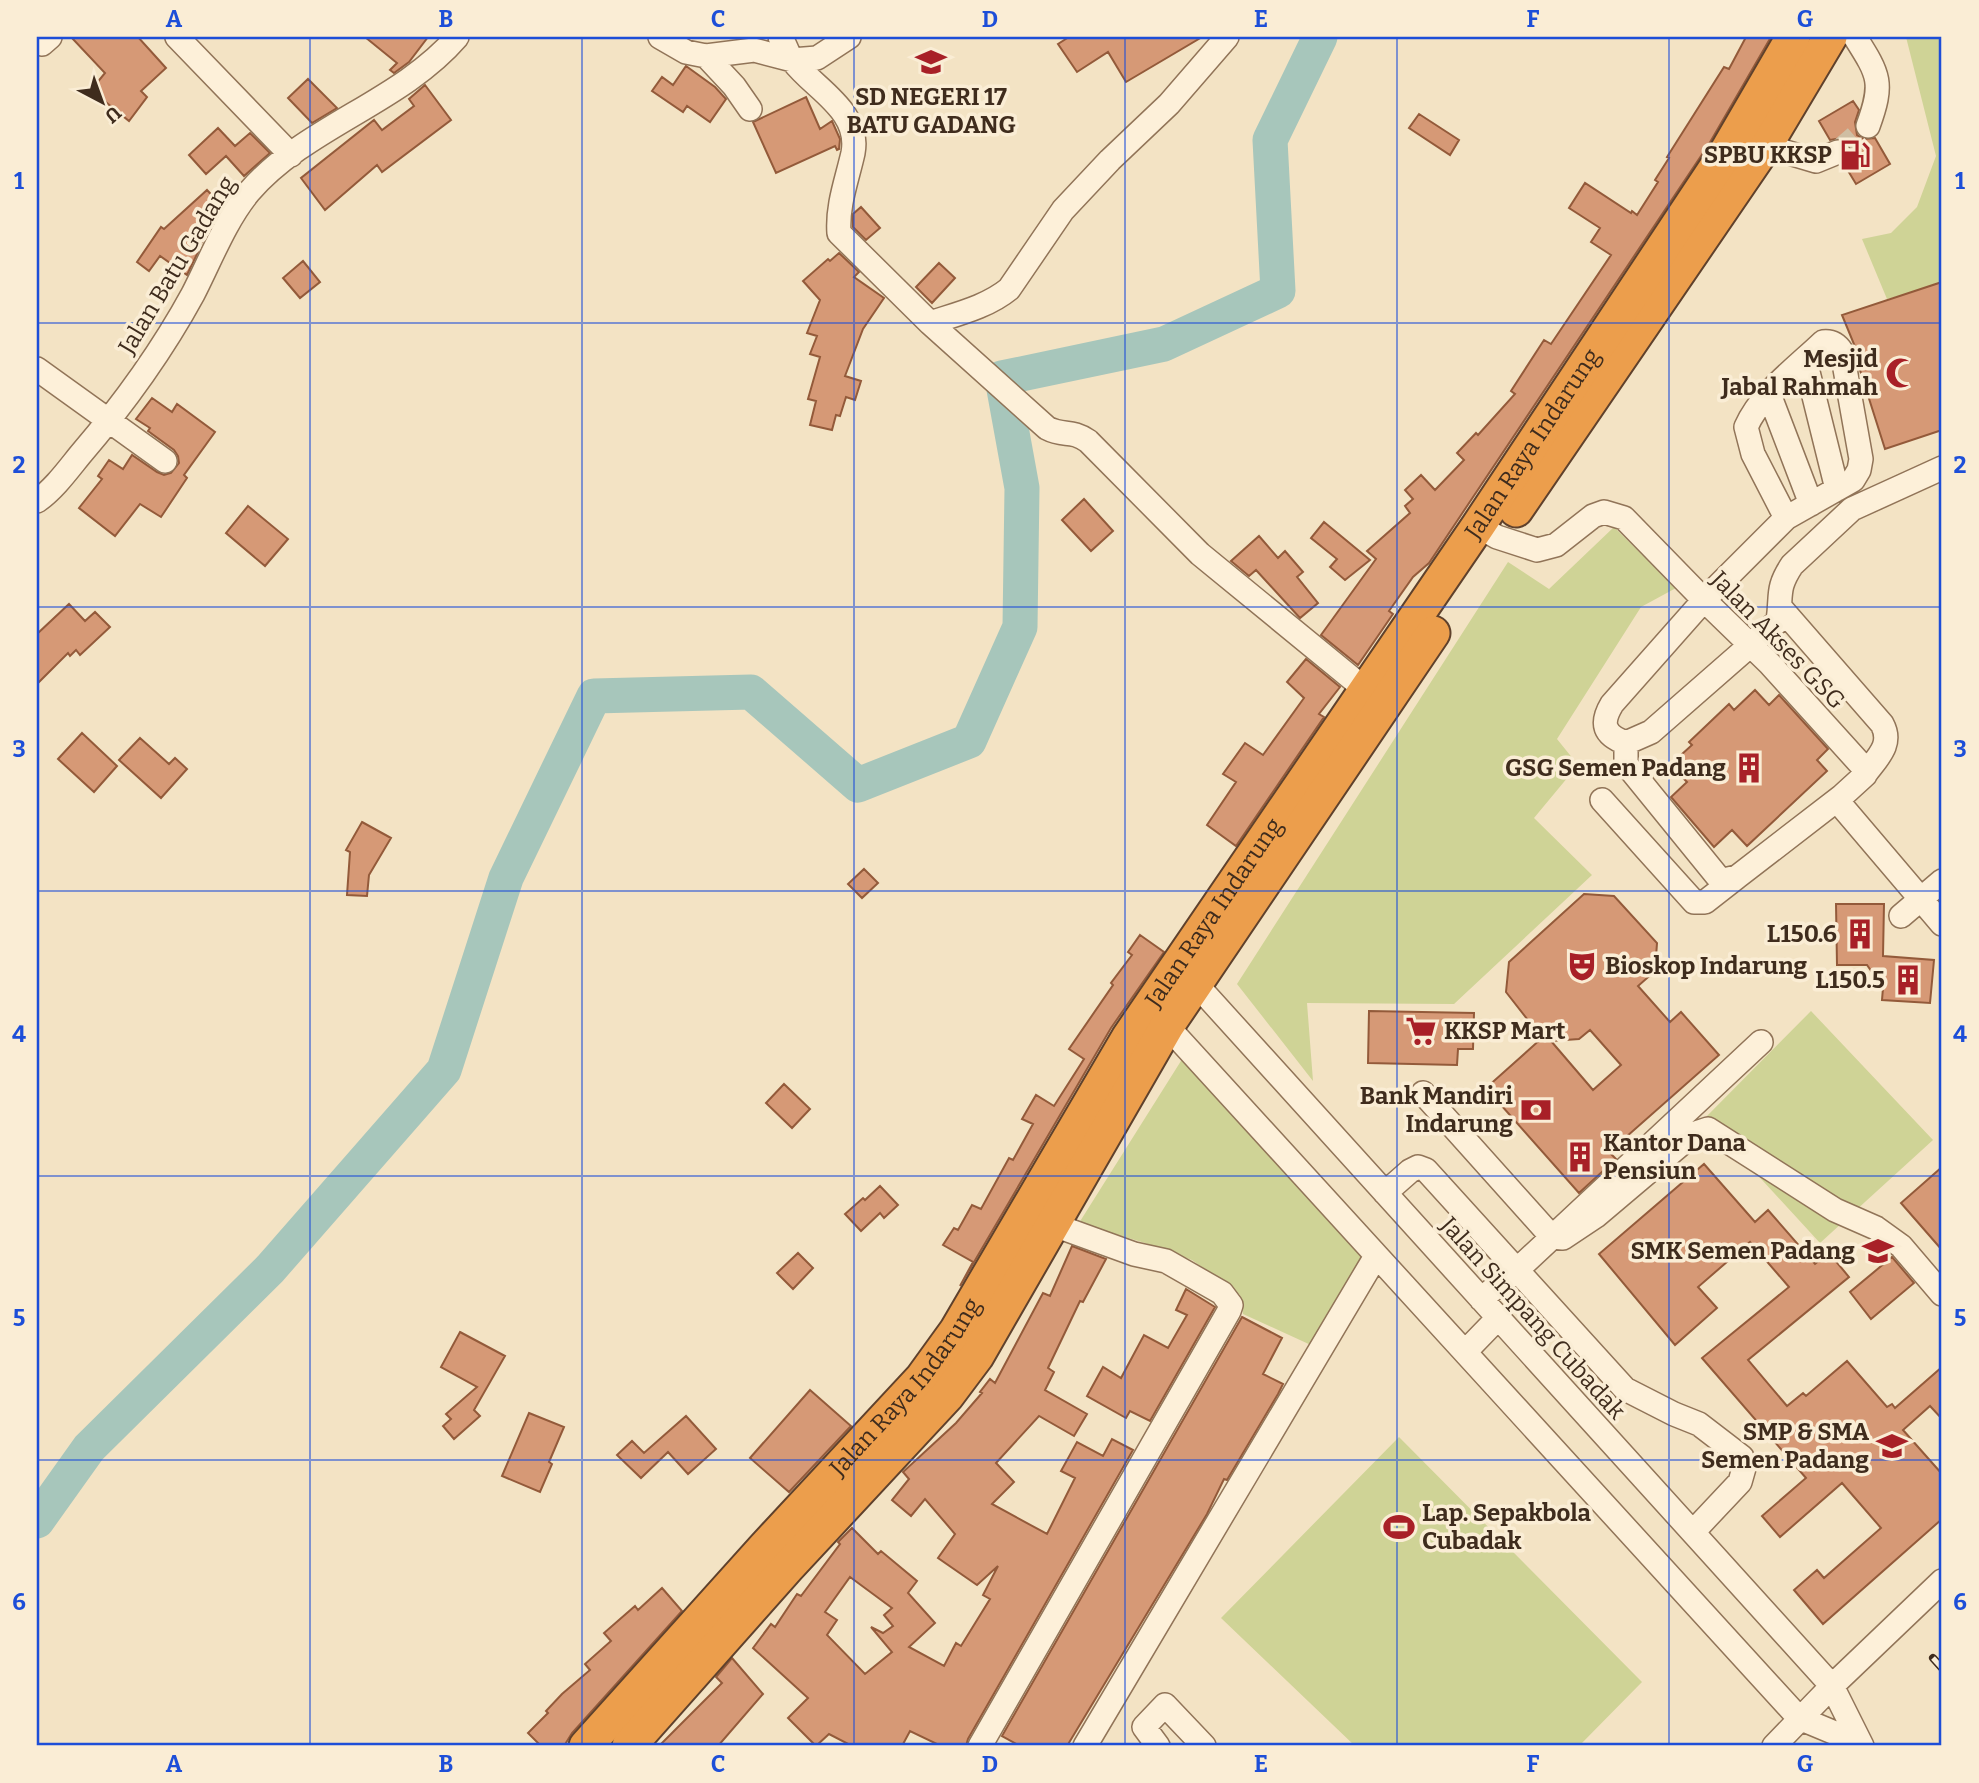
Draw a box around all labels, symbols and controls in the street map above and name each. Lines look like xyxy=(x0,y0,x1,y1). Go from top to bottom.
text: A xyxy=(166,5,183,33)
text: B xyxy=(439,5,453,33)
text: C xyxy=(711,5,725,33)
text: D xyxy=(982,5,998,33)
text: E xyxy=(1254,5,1268,33)
text: F xyxy=(1527,5,1540,33)
text: G xyxy=(1797,5,1814,33)
school or university icon: SD NEGERI 17 BATU GADANG xyxy=(914,45,948,79)
north arrow xyxy=(66,66,136,136)
place label: SD NEGERI 17 BATU GADANG xyxy=(846,83,1016,139)
text: U xyxy=(100,101,126,128)
fuel station icon: SPBU KKSP xyxy=(1838,138,1872,172)
place label: SPBU KKSP xyxy=(1704,141,1832,169)
text: 1 xyxy=(14,167,24,195)
text: 1 xyxy=(1955,167,1965,195)
street label: Jalan Batu Gadang xyxy=(112,171,241,360)
street label: Jalan Raya Indarung xyxy=(1459,343,1606,545)
place label: Mesjid Jabal Rahmah xyxy=(1719,345,1879,401)
mosque icon: Mesjid Jabal Rahmah xyxy=(1884,356,1918,390)
text: 2 xyxy=(13,451,26,479)
text: 2 xyxy=(1954,451,1967,479)
street label: Jalan Akses GSG xyxy=(1705,565,1851,715)
text: 3 xyxy=(12,735,26,763)
text: 3 xyxy=(1953,735,1967,763)
building icon: GSG Semen Padang xyxy=(1732,751,1766,785)
place label: GSG Semen Padang xyxy=(1505,754,1726,782)
street label: Jalan Raya Indarung xyxy=(1139,813,1288,1013)
building icon: L150.6 xyxy=(1843,917,1877,951)
place label: L150.6 xyxy=(1767,920,1837,948)
theatre icon: Bioskop Indarung xyxy=(1565,949,1599,983)
place label: Bioskop Indarung xyxy=(1605,952,1808,980)
building icon: L150.5 xyxy=(1891,963,1925,997)
place label: L150.5 xyxy=(1815,966,1885,994)
supermarket icon: KKSP Mart xyxy=(1404,1014,1438,1048)
place label: KKSP Mart xyxy=(1444,1017,1566,1045)
text: 4 xyxy=(12,1020,26,1048)
text: 4 xyxy=(1953,1020,1967,1048)
place label: Bank Mandiri Indarung xyxy=(1360,1082,1513,1138)
bank icon: Bank Mandiri Indarung xyxy=(1519,1093,1553,1127)
place label: Kantor Dana Pensiun xyxy=(1603,1129,1747,1185)
building icon: Kantor Dana Pensiun xyxy=(1563,1140,1597,1174)
street label: Jalan Simpang Cubadak xyxy=(1434,1210,1631,1425)
school or university icon: SMK Semen Padang xyxy=(1861,1234,1895,1268)
place label: SMK Semen Padang xyxy=(1630,1237,1855,1265)
street label: Jalan Raya Indarung xyxy=(823,1293,986,1483)
text: 5 xyxy=(13,1304,25,1332)
text: 5 xyxy=(1954,1304,1966,1332)
place label: SMP & SMA Semen Padang xyxy=(1701,1418,1870,1474)
school or university icon: SMP & SMA Semen Padang xyxy=(1875,1429,1909,1463)
place label: Lap. Sepakbola Cubadak xyxy=(1422,1499,1592,1555)
sports icon: Lap. Sepakbola Cubadak xyxy=(1382,1510,1416,1544)
text: 6 xyxy=(12,1588,26,1616)
text: 6 xyxy=(1953,1588,1967,1616)
text: A xyxy=(166,1750,183,1778)
text: B xyxy=(439,1750,453,1778)
text: C xyxy=(711,1750,725,1778)
text: D xyxy=(982,1750,998,1778)
text: E xyxy=(1254,1750,1268,1778)
text: F xyxy=(1527,1750,1540,1778)
text: G xyxy=(1797,1750,1814,1778)

